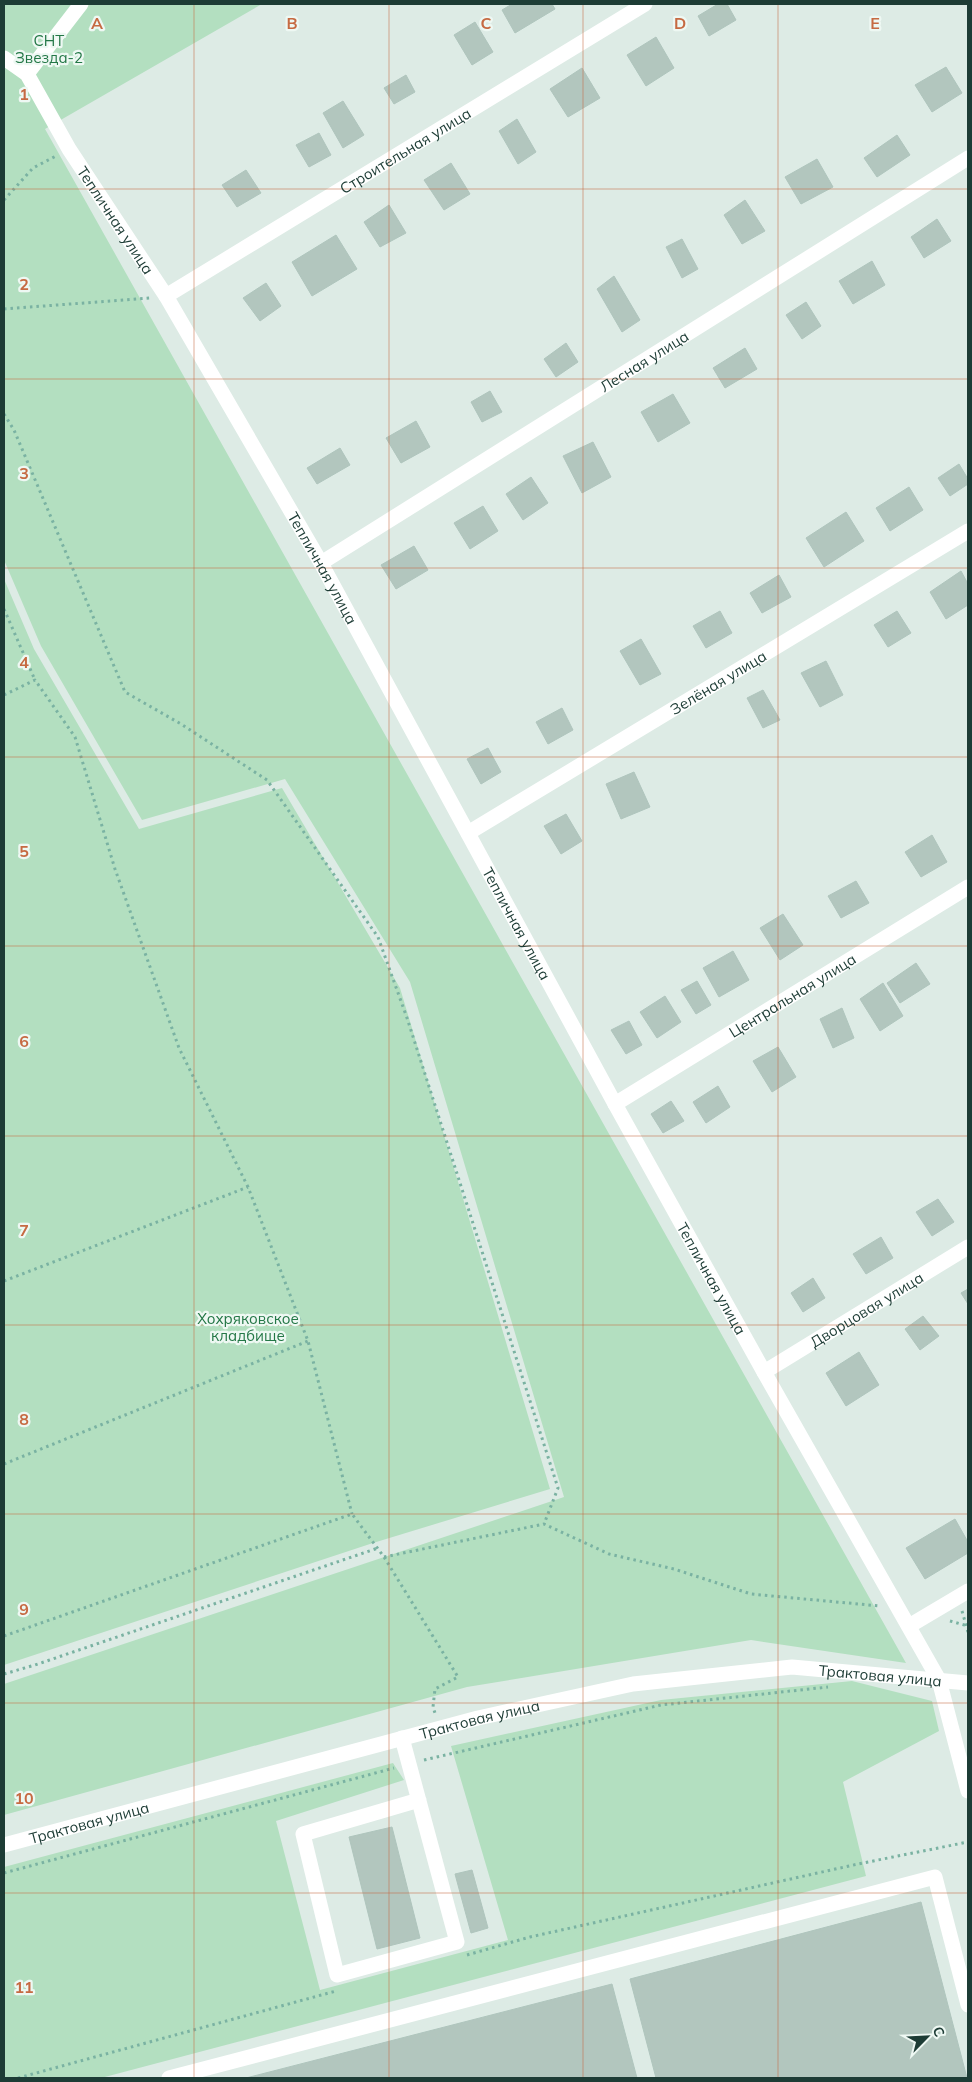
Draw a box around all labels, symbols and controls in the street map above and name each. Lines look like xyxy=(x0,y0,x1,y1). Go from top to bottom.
text: A xyxy=(91,13,103,33)
text: B xyxy=(286,13,298,33)
text: C xyxy=(481,13,492,33)
text: D xyxy=(674,13,686,33)
text: E xyxy=(870,13,880,33)
park label: СНТ Звезда-2 xyxy=(15,31,83,67)
text: 1 xyxy=(19,84,29,104)
street label: Строительная улица xyxy=(336,103,474,197)
street label: Тепличная улица xyxy=(73,162,158,278)
text: 2 xyxy=(19,274,29,294)
street label: Лесная улица xyxy=(596,326,692,396)
text: 3 xyxy=(19,463,29,483)
street label: Тепличная улица xyxy=(284,508,362,627)
street label: Зелёная улица xyxy=(666,646,770,718)
text: 4 xyxy=(19,652,29,672)
text: 5 xyxy=(19,841,29,861)
street label: Тепличная улица xyxy=(479,864,555,983)
street label: Центральная улица xyxy=(725,949,859,1041)
text: 6 xyxy=(19,1031,29,1051)
street label: Тепличная улица xyxy=(673,1219,751,1338)
text: 7 xyxy=(19,1220,29,1240)
street label: Дворцовая улица xyxy=(806,1267,927,1351)
park label: Хохряковское кладбище xyxy=(197,1309,299,1345)
text: 8 xyxy=(19,1409,29,1429)
text: 9 xyxy=(19,1599,29,1619)
street label: Трактовая улица xyxy=(818,1660,943,1690)
street label: Трактовая улица xyxy=(417,1695,542,1743)
text: 10 xyxy=(14,1788,34,1808)
street label: Трактовая улица xyxy=(27,1797,151,1847)
text: 11 xyxy=(14,1977,34,1997)
north arrow xyxy=(902,2012,952,2062)
text: С xyxy=(929,2024,949,2040)

